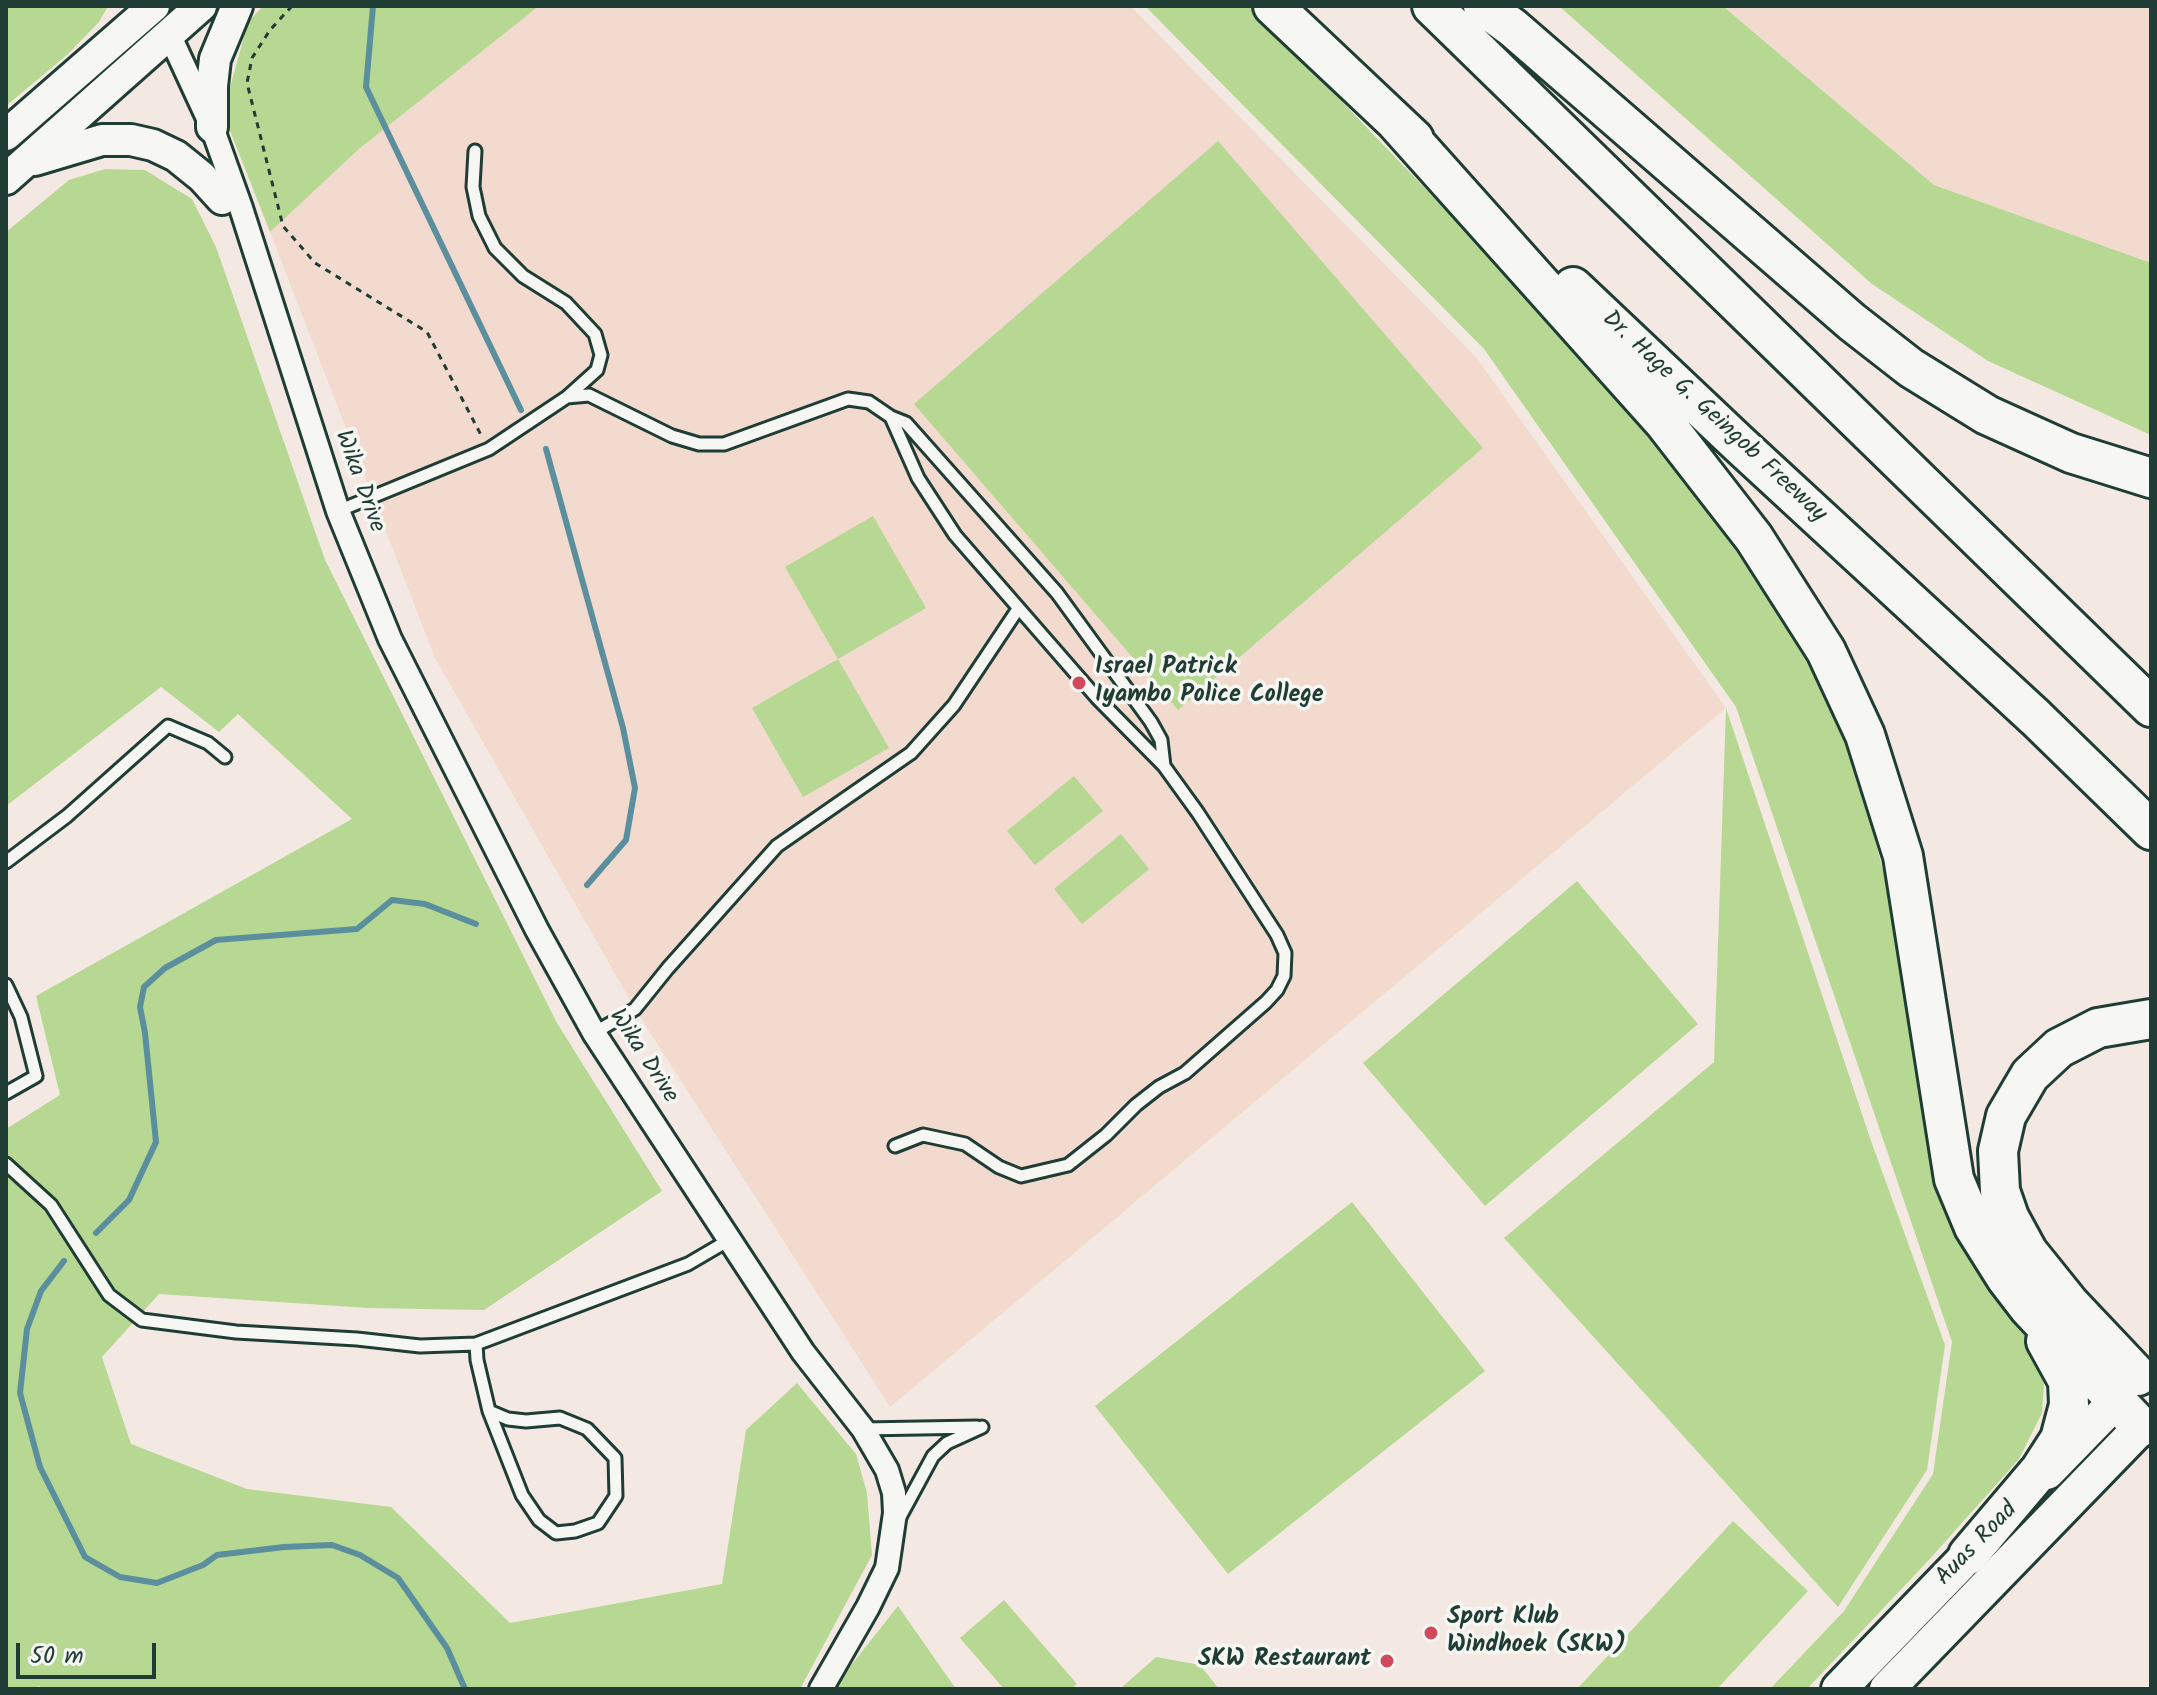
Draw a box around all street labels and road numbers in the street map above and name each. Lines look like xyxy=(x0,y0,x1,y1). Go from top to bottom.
street label: Dr. Hage G. Geingob Freeway xyxy=(1595,306,1831,530)
street label: Wika Drive xyxy=(326,427,390,537)
street label: Wika Drive xyxy=(601,1004,683,1110)
street label: Auas Road xyxy=(1931,1497,2025,1593)

